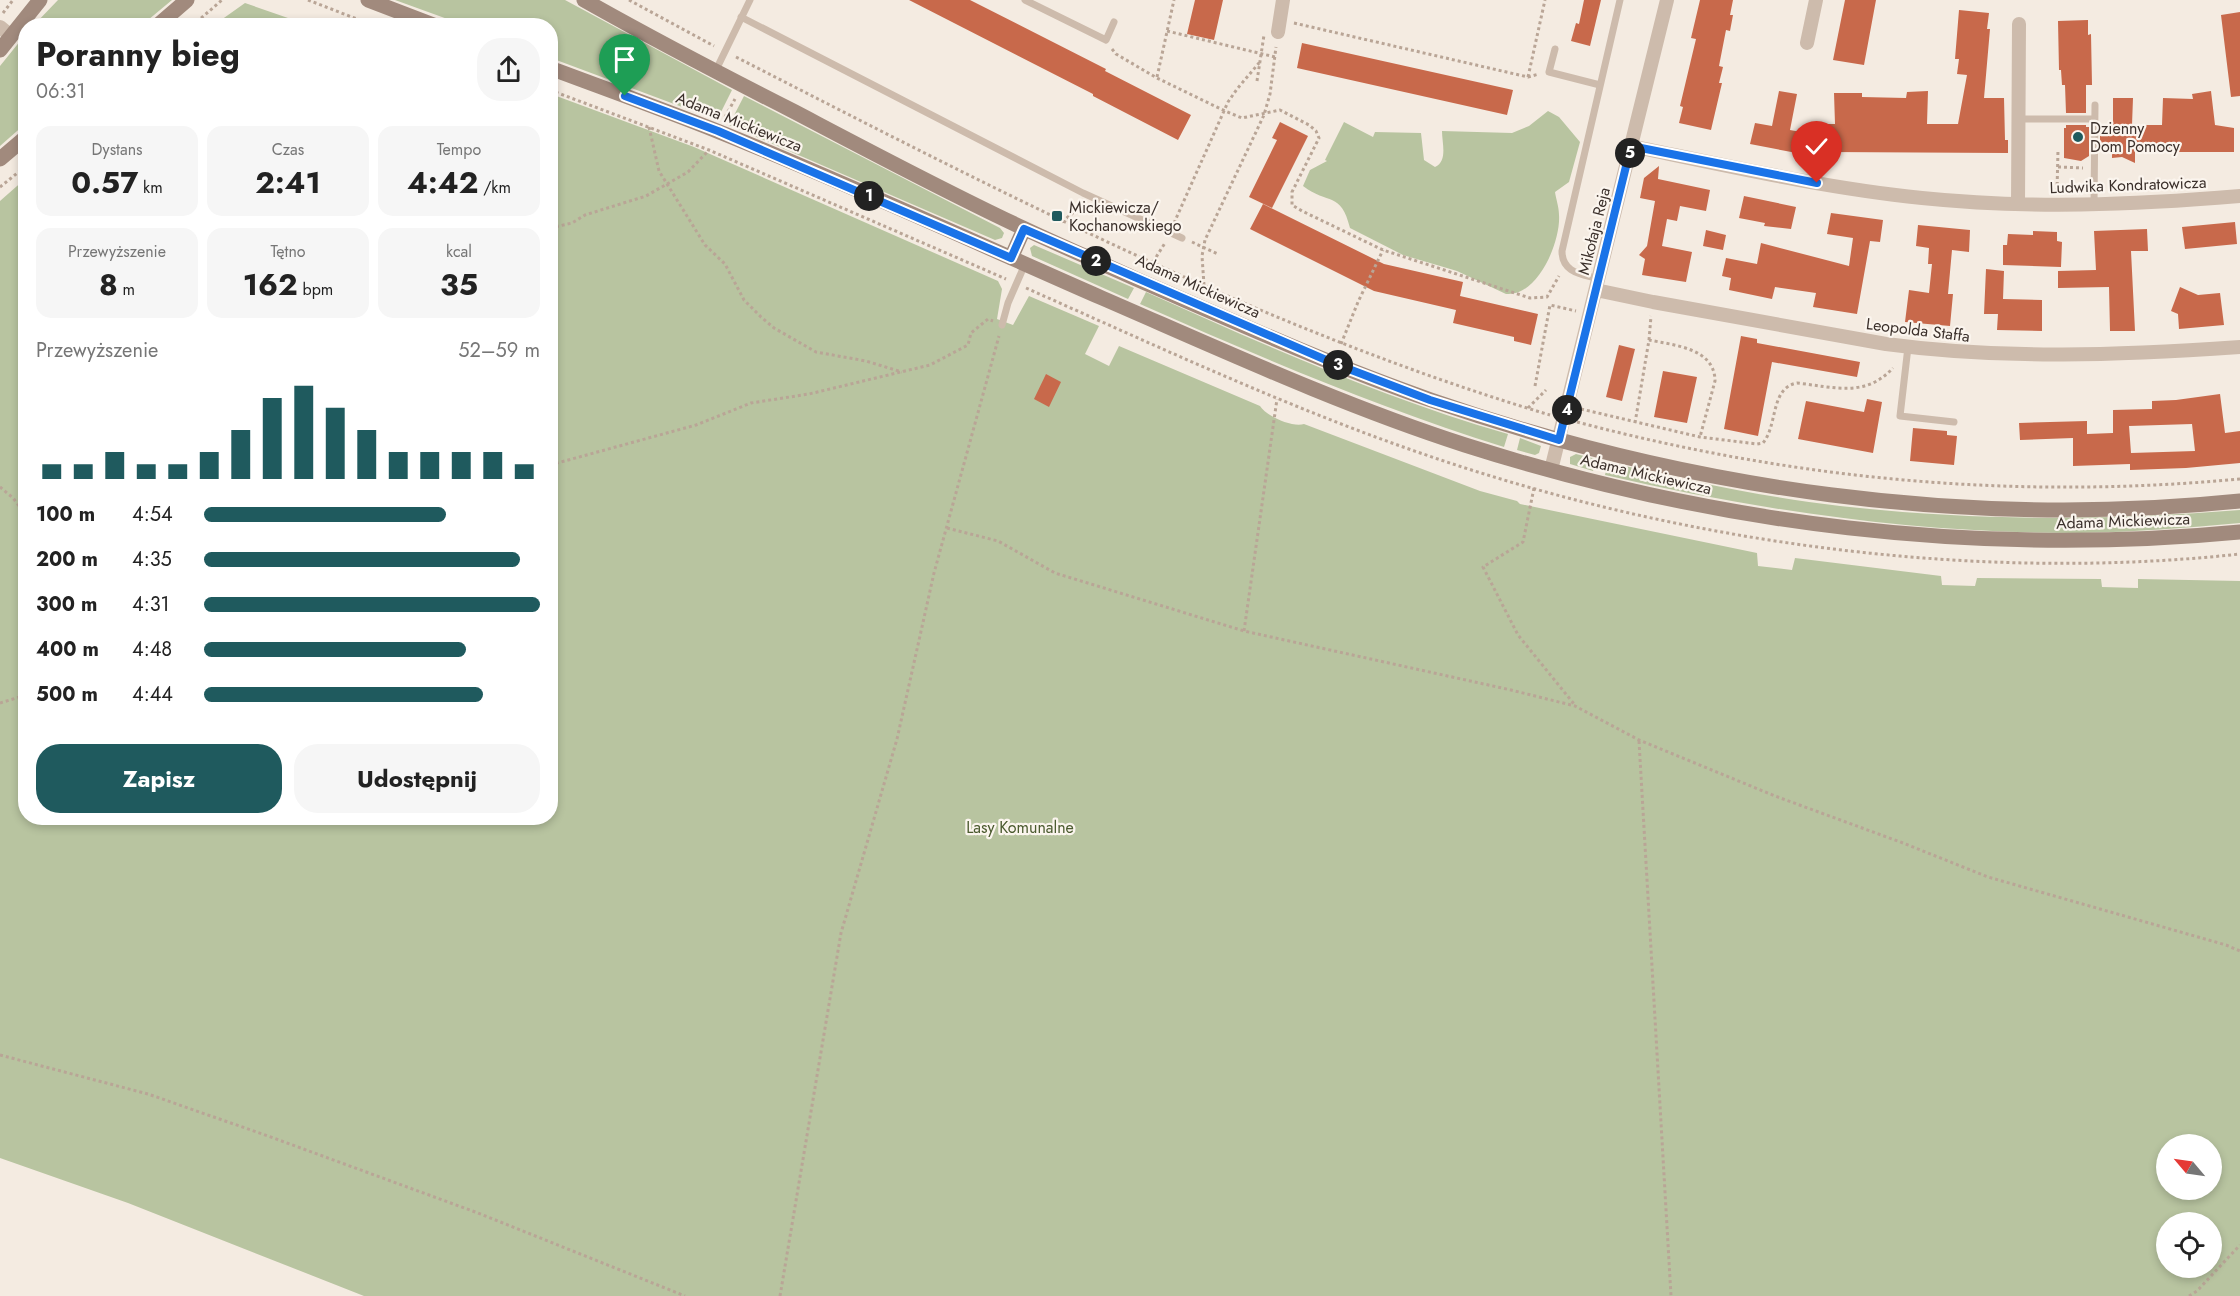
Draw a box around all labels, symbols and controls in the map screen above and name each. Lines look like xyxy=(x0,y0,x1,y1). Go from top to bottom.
text: Poranny bieg xyxy=(36,31,240,78)
pin xyxy=(599,34,650,96)
button: share xyxy=(477,38,540,101)
icon: arrive xyxy=(608,43,641,76)
text: 06:31 xyxy=(36,77,85,106)
street label: Adama Mickiewicza xyxy=(673,86,805,158)
place label: Dzienny Dom Pomocy xyxy=(2090,117,2181,158)
pin xyxy=(1791,121,1842,183)
icon: check xyxy=(1800,130,1833,163)
marker: Dzienny Dom Pomocy xyxy=(2071,130,2085,144)
text: Dystans xyxy=(92,138,143,161)
text: Czas xyxy=(272,138,304,161)
text: Tempo xyxy=(437,138,481,161)
pin: 5 xyxy=(1615,138,1645,168)
text: 5 xyxy=(1625,141,1635,164)
text: 0.57 xyxy=(71,161,138,204)
text: 2:41 xyxy=(255,161,321,204)
text: 4:42 xyxy=(407,161,478,204)
street label: Ludwika Kondratowicza xyxy=(2049,171,2207,199)
text: km xyxy=(138,176,163,199)
text: /km xyxy=(478,176,511,199)
pin: 1 xyxy=(854,181,884,211)
text: 1 xyxy=(865,184,873,207)
street label: Mikołaja Reja xyxy=(1572,185,1616,277)
place label: Mickiewicza/ Kochanowskiego xyxy=(1069,196,1182,237)
marker: Mickiewicza/ Kochanowskiego xyxy=(1050,209,1064,223)
text: Przewyższenie xyxy=(68,240,166,263)
text: Tętno xyxy=(270,240,306,263)
text: kcal xyxy=(446,240,472,263)
pin: 2 xyxy=(1081,246,1111,276)
street label: Adama Mickiewicza xyxy=(1132,248,1264,324)
text: 2 xyxy=(1091,249,1101,272)
text: 8 xyxy=(99,263,118,306)
text: 162 xyxy=(243,263,298,306)
text: 35 xyxy=(440,263,478,306)
text: m xyxy=(118,278,135,301)
text: bpm xyxy=(298,278,333,301)
street label: Leopolda Staffa xyxy=(1865,312,1971,348)
text: Przewyższenie xyxy=(36,336,158,365)
text: 52–59 m xyxy=(458,336,540,365)
pin: 3 xyxy=(1323,350,1353,380)
text: 3 xyxy=(1333,353,1343,376)
pin: 4 xyxy=(1552,395,1582,425)
text: 4 xyxy=(1561,398,1573,421)
street label: Adama Mickiewicza xyxy=(1578,448,1714,500)
text: 100 m xyxy=(36,500,95,529)
text: 4:54 xyxy=(132,500,173,529)
street label: Adama Mickiewicza xyxy=(2056,507,2190,535)
text: 200 m xyxy=(36,545,98,574)
text: 4:35 xyxy=(132,545,172,574)
text: 300 m xyxy=(36,590,97,619)
text: 4:31 xyxy=(132,590,170,619)
text: 400 m xyxy=(36,635,99,664)
text: 4:48 xyxy=(132,635,172,664)
text: 500 m xyxy=(36,680,98,709)
text: 4:44 xyxy=(132,680,173,709)
button: Zapisz xyxy=(36,744,282,813)
button: Udostępnij xyxy=(294,744,540,813)
park label: Lasy Komunalne xyxy=(966,816,1074,839)
north arrow xyxy=(2156,1134,2222,1200)
map controls xyxy=(2156,1134,2222,1278)
button: locate xyxy=(2156,1212,2222,1278)

